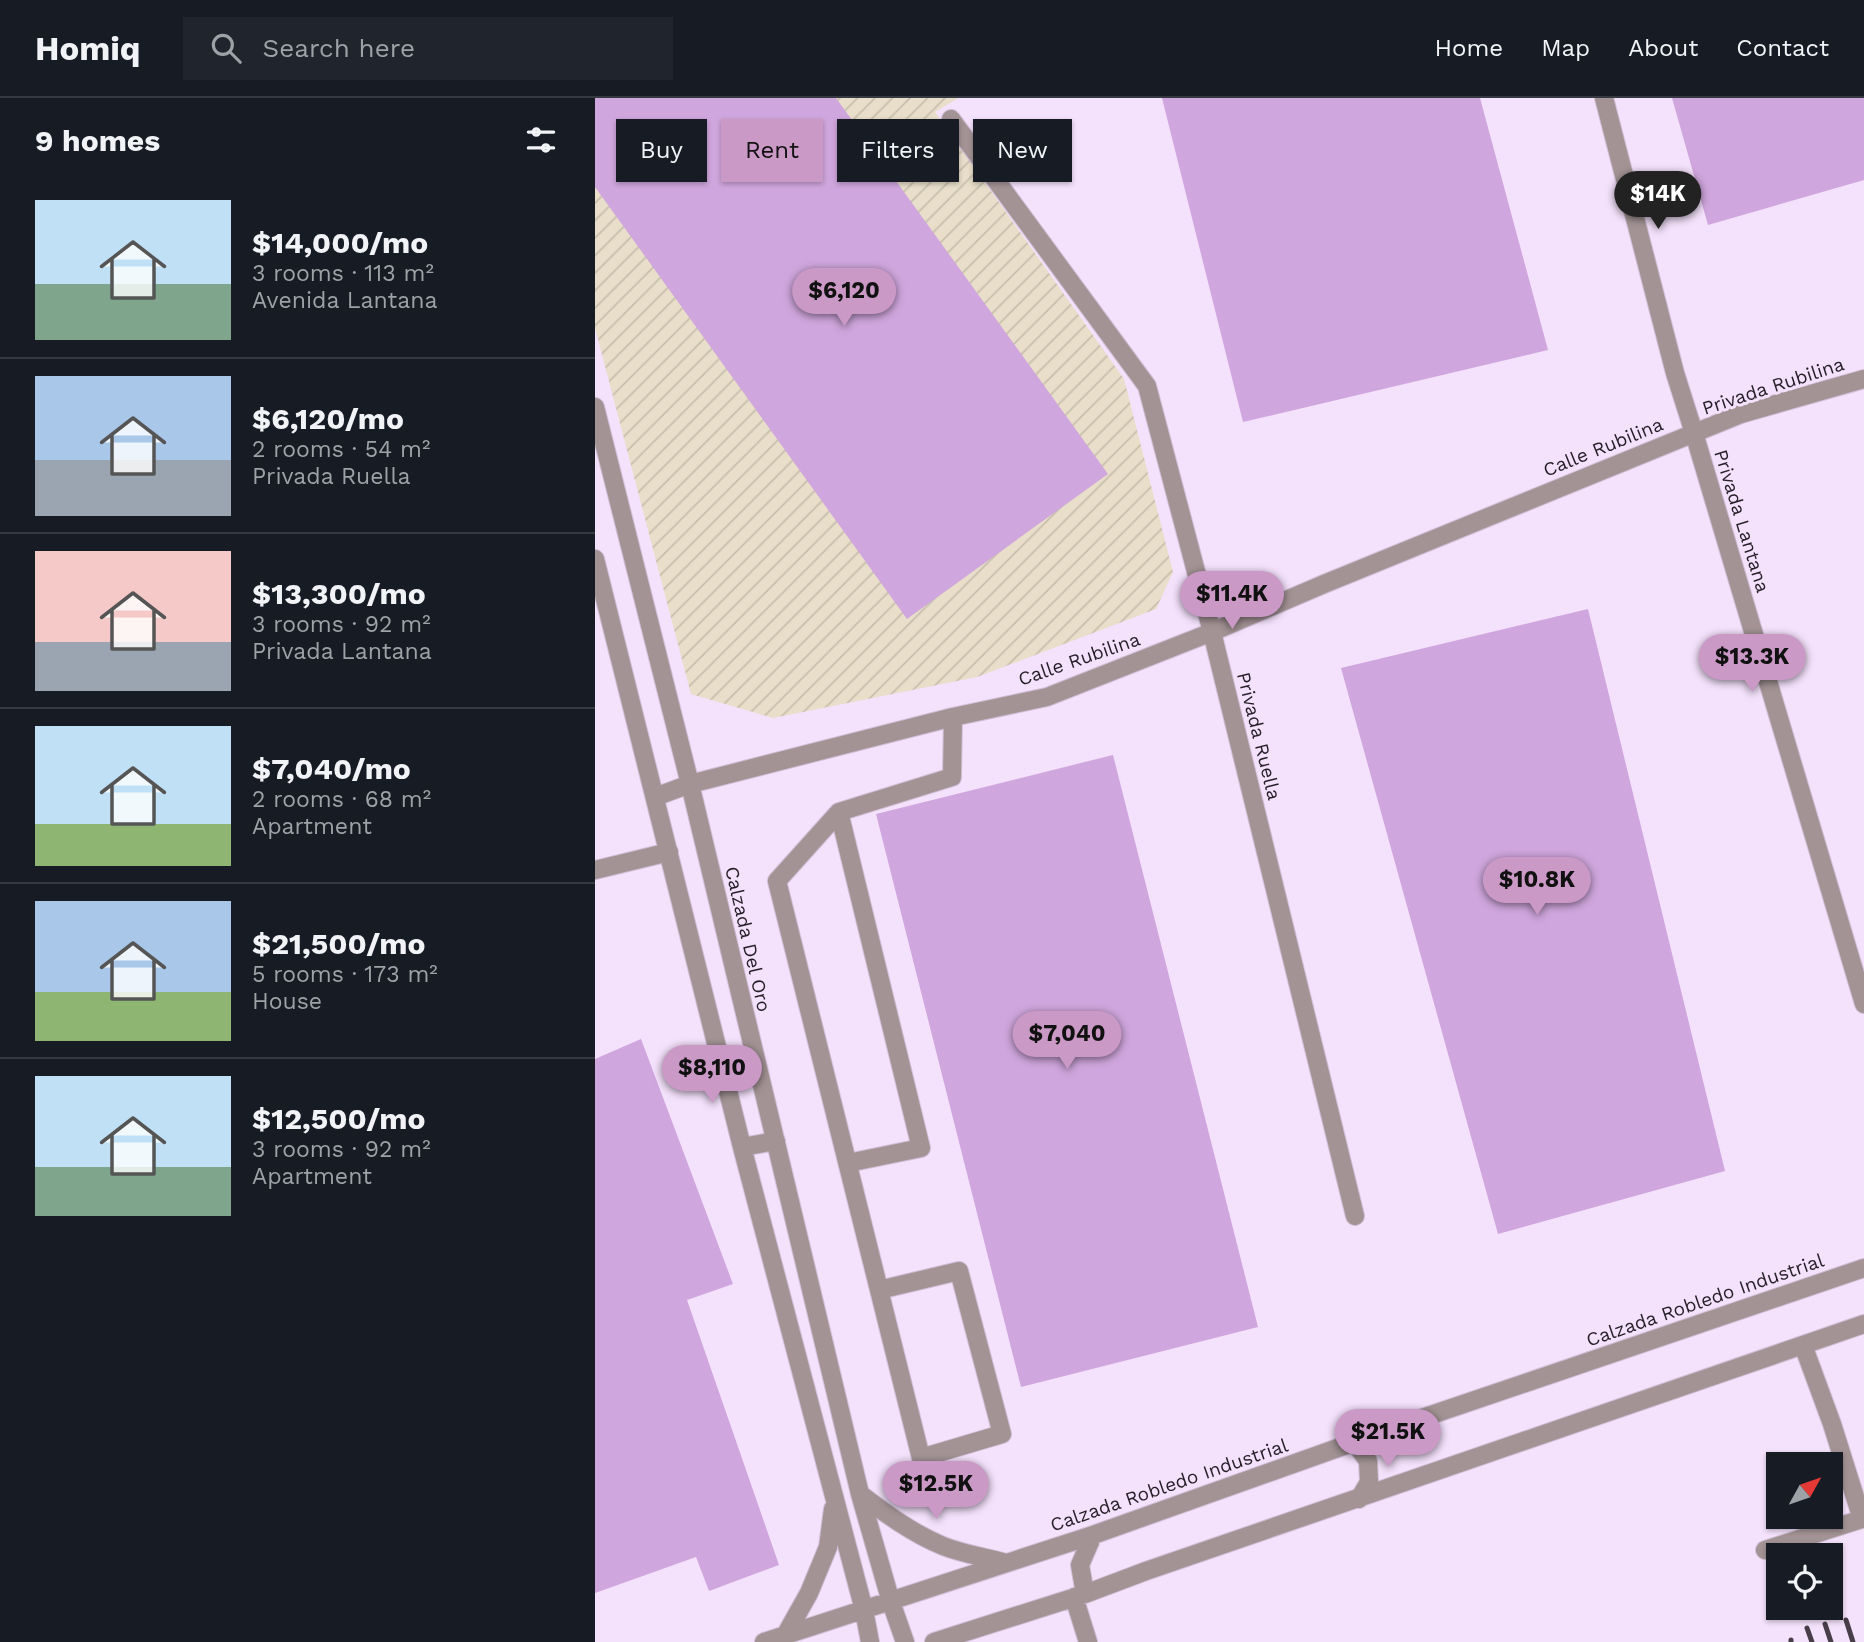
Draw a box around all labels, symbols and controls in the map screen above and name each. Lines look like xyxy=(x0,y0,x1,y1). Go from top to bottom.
search box xyxy=(183,17,673,80)
text: Homiq xyxy=(35,29,141,68)
icon: search xyxy=(207,29,245,67)
text: Search here xyxy=(263,33,415,63)
text: Home xyxy=(1435,34,1503,62)
text: Map xyxy=(1541,34,1590,62)
text: About xyxy=(1628,34,1698,62)
text: Contact xyxy=(1736,34,1829,62)
chip: Buy xyxy=(616,119,707,182)
chip: Rent xyxy=(721,119,823,182)
chip: Filters xyxy=(837,119,959,182)
chip: New xyxy=(973,119,1072,182)
icon: filters xyxy=(522,121,560,159)
text: 9 homes xyxy=(35,123,160,158)
pin: $14K xyxy=(1617,172,1699,231)
text: $14K xyxy=(1630,180,1686,207)
text: $14,000/mo xyxy=(252,225,428,260)
icon: home xyxy=(91,228,175,312)
text: 3 rooms · 113 m² xyxy=(252,260,434,287)
pin: $6,120 xyxy=(787,268,901,328)
text: $6,120 xyxy=(808,277,880,304)
text: Avenida Lantana xyxy=(252,287,438,314)
street label: Privada Rubilina xyxy=(1699,352,1847,420)
text: $6,120/mo xyxy=(252,401,404,436)
icon: home xyxy=(91,404,175,488)
street label: Calle Rubilina xyxy=(1540,412,1667,482)
text: 2 rooms · 54 m² xyxy=(252,436,430,463)
street label: Privada Lantana xyxy=(1709,447,1775,596)
text: Privada Ruella xyxy=(252,463,411,490)
pin: $11.4K xyxy=(1175,572,1289,631)
text: $13,300/mo xyxy=(252,576,426,611)
icon: home xyxy=(91,579,175,663)
text: $11.4K xyxy=(1196,580,1268,607)
text: 3 rooms · 92 m² xyxy=(252,611,431,638)
street label: Calle Rubilina xyxy=(1015,627,1143,691)
pin: $13.3K xyxy=(1695,634,1809,694)
text: Privada Lantana xyxy=(252,638,432,665)
text: $13.3K xyxy=(1715,643,1789,670)
street label: Privada Ruella xyxy=(1232,670,1286,803)
text: $7,040/mo xyxy=(252,751,411,786)
icon: home xyxy=(91,754,175,838)
text: 2 rooms · 68 m² xyxy=(252,786,431,813)
text: Apartment xyxy=(252,813,372,840)
pin: $10.8K xyxy=(1480,858,1594,917)
street label: Calzada Del Oro xyxy=(720,864,776,1014)
text: $10.8K xyxy=(1499,866,1575,893)
text: $21,500/mo xyxy=(252,926,425,961)
icon: home xyxy=(91,929,175,1013)
text: 5 rooms · 173 m² xyxy=(252,961,438,988)
text: House xyxy=(252,988,322,1015)
pin: $7,040 xyxy=(1010,1012,1124,1071)
text: $7,040 xyxy=(1029,1020,1105,1047)
pin: $8,110 xyxy=(655,1046,769,1105)
text: $8,110 xyxy=(678,1054,746,1081)
text: $12,500/mo xyxy=(252,1101,425,1136)
icon: home xyxy=(91,1104,175,1188)
text: 3 rooms · 92 m² xyxy=(252,1136,431,1163)
text: Apartment xyxy=(252,1163,372,1190)
street label: Calzada Robledo Industrial xyxy=(1583,1248,1827,1352)
pin: $21.5K xyxy=(1331,1410,1445,1469)
text: $21.5K xyxy=(1351,1418,1425,1445)
street label: Calzada Robledo Industrial xyxy=(1047,1433,1291,1537)
north arrow xyxy=(1766,1452,1843,1530)
map controls xyxy=(1766,1452,1843,1620)
pin: $12.5K xyxy=(879,1462,993,1521)
text: $12.5K xyxy=(899,1470,973,1497)
button: locate xyxy=(1766,1543,1843,1620)

